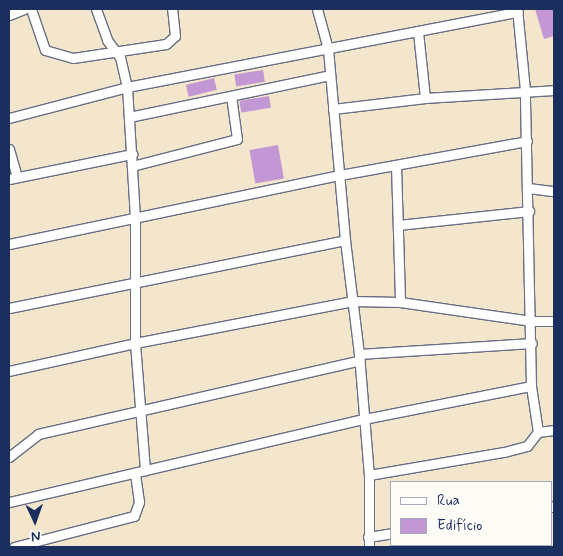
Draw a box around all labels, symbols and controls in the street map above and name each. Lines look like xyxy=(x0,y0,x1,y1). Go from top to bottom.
legend xyxy=(390,481,553,546)
text: Rua xyxy=(437,491,460,511)
north arrow xyxy=(10,496,60,546)
text: Edifício xyxy=(437,516,482,536)
text: N xyxy=(31,527,41,545)

